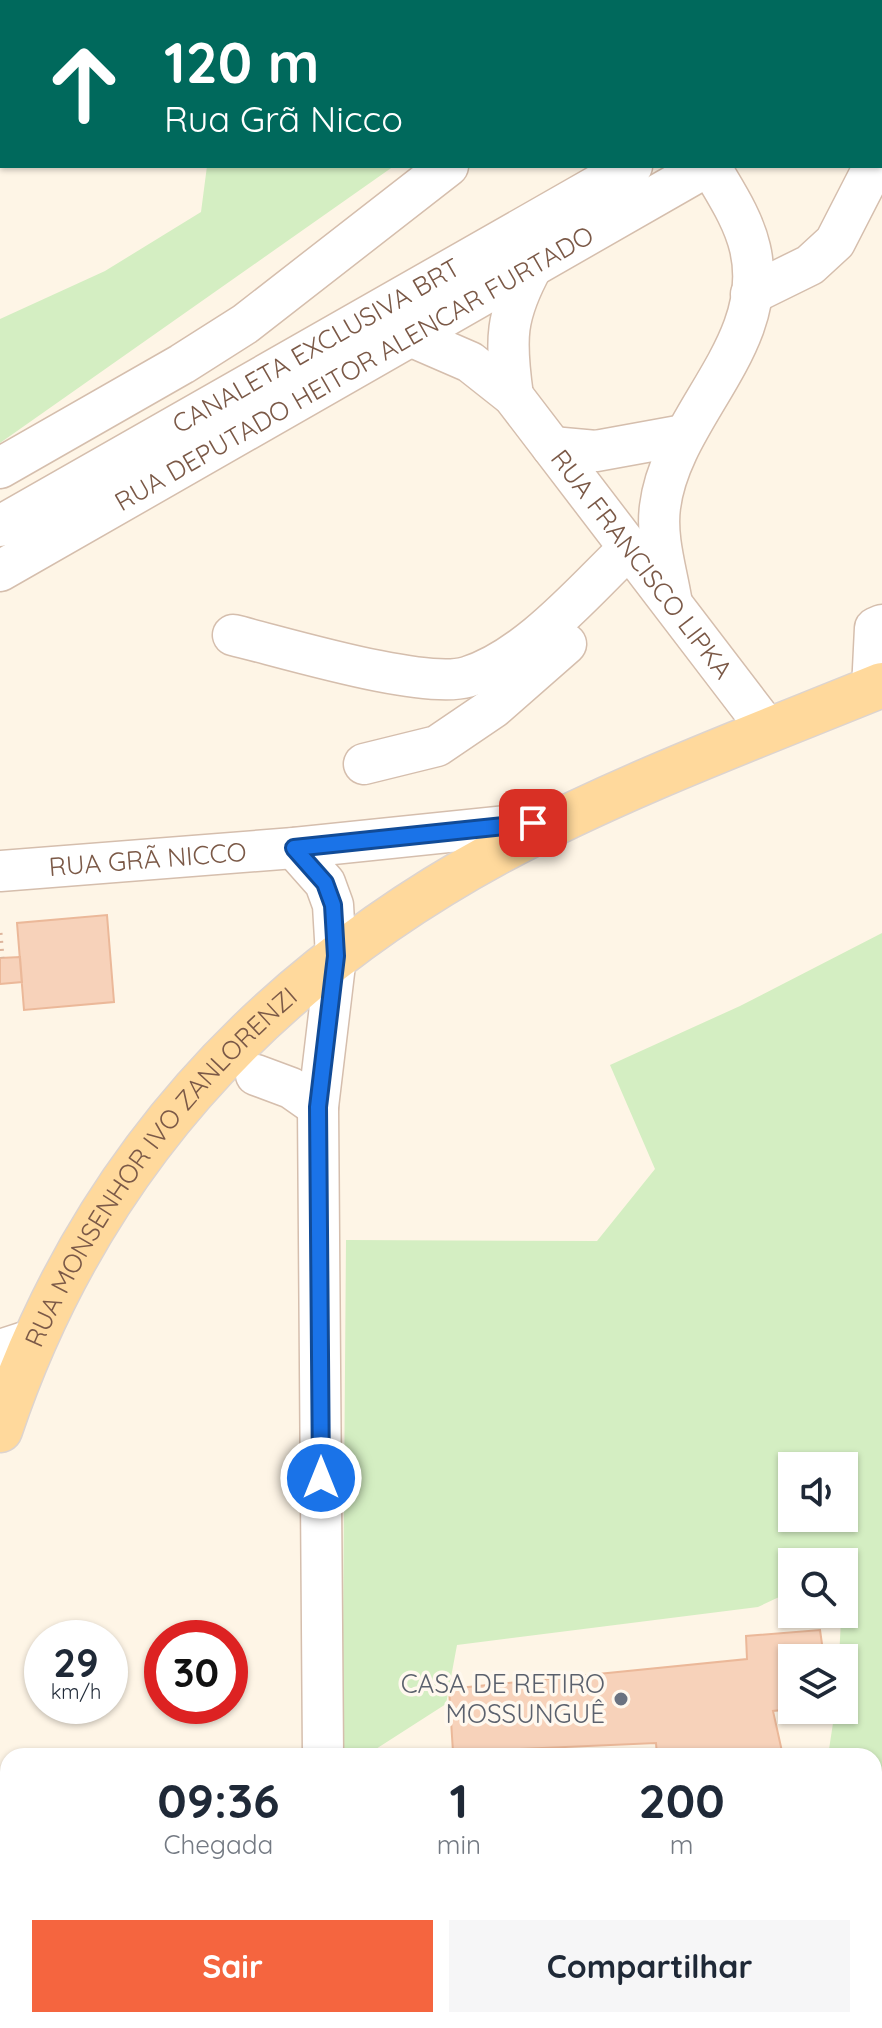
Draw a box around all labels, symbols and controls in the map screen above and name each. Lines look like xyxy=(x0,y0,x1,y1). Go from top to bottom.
text: 120 m xyxy=(164,27,319,97)
icon: ahead xyxy=(32,32,136,136)
text: Rua Grã Nicco xyxy=(164,96,403,141)
street label: RUA DEPUTADO HEITOR ALENCAR FURTADO xyxy=(108,218,599,518)
street label: CANALETA EXCLUSIVA BRT xyxy=(166,250,466,440)
street label: RUA FRANCISCO LIPKA xyxy=(544,443,740,685)
pin xyxy=(499,789,567,857)
icon: arrive xyxy=(511,801,555,845)
street label: RUA GRÃ NICCO xyxy=(47,835,248,883)
street label: RUA MONSENHOR IVO ZANLORENZI xyxy=(17,980,304,1352)
position arrow xyxy=(279,1436,363,1520)
map controls xyxy=(778,1452,858,1724)
button: sound xyxy=(778,1452,858,1532)
button: search xyxy=(778,1548,858,1628)
speed limit sign: 30 xyxy=(144,1620,248,1724)
text: 29 xyxy=(53,1637,99,1687)
button: layers xyxy=(778,1644,858,1724)
place label: CASA DE RETIRO MOSSUNGUÊ xyxy=(401,1667,605,1730)
text: km/h xyxy=(51,1679,101,1704)
marker: CASA DE RETIRO MOSSUNGUÊ xyxy=(612,1690,630,1708)
text: 09:36 xyxy=(157,1770,279,1830)
text: 1 xyxy=(450,1770,468,1830)
text: 200 xyxy=(638,1770,725,1830)
text: Chegada xyxy=(164,1828,273,1861)
text: min xyxy=(437,1828,481,1861)
text: m xyxy=(670,1828,693,1861)
button: Sair xyxy=(32,1920,433,2012)
button: Compartilhar xyxy=(449,1920,850,2012)

